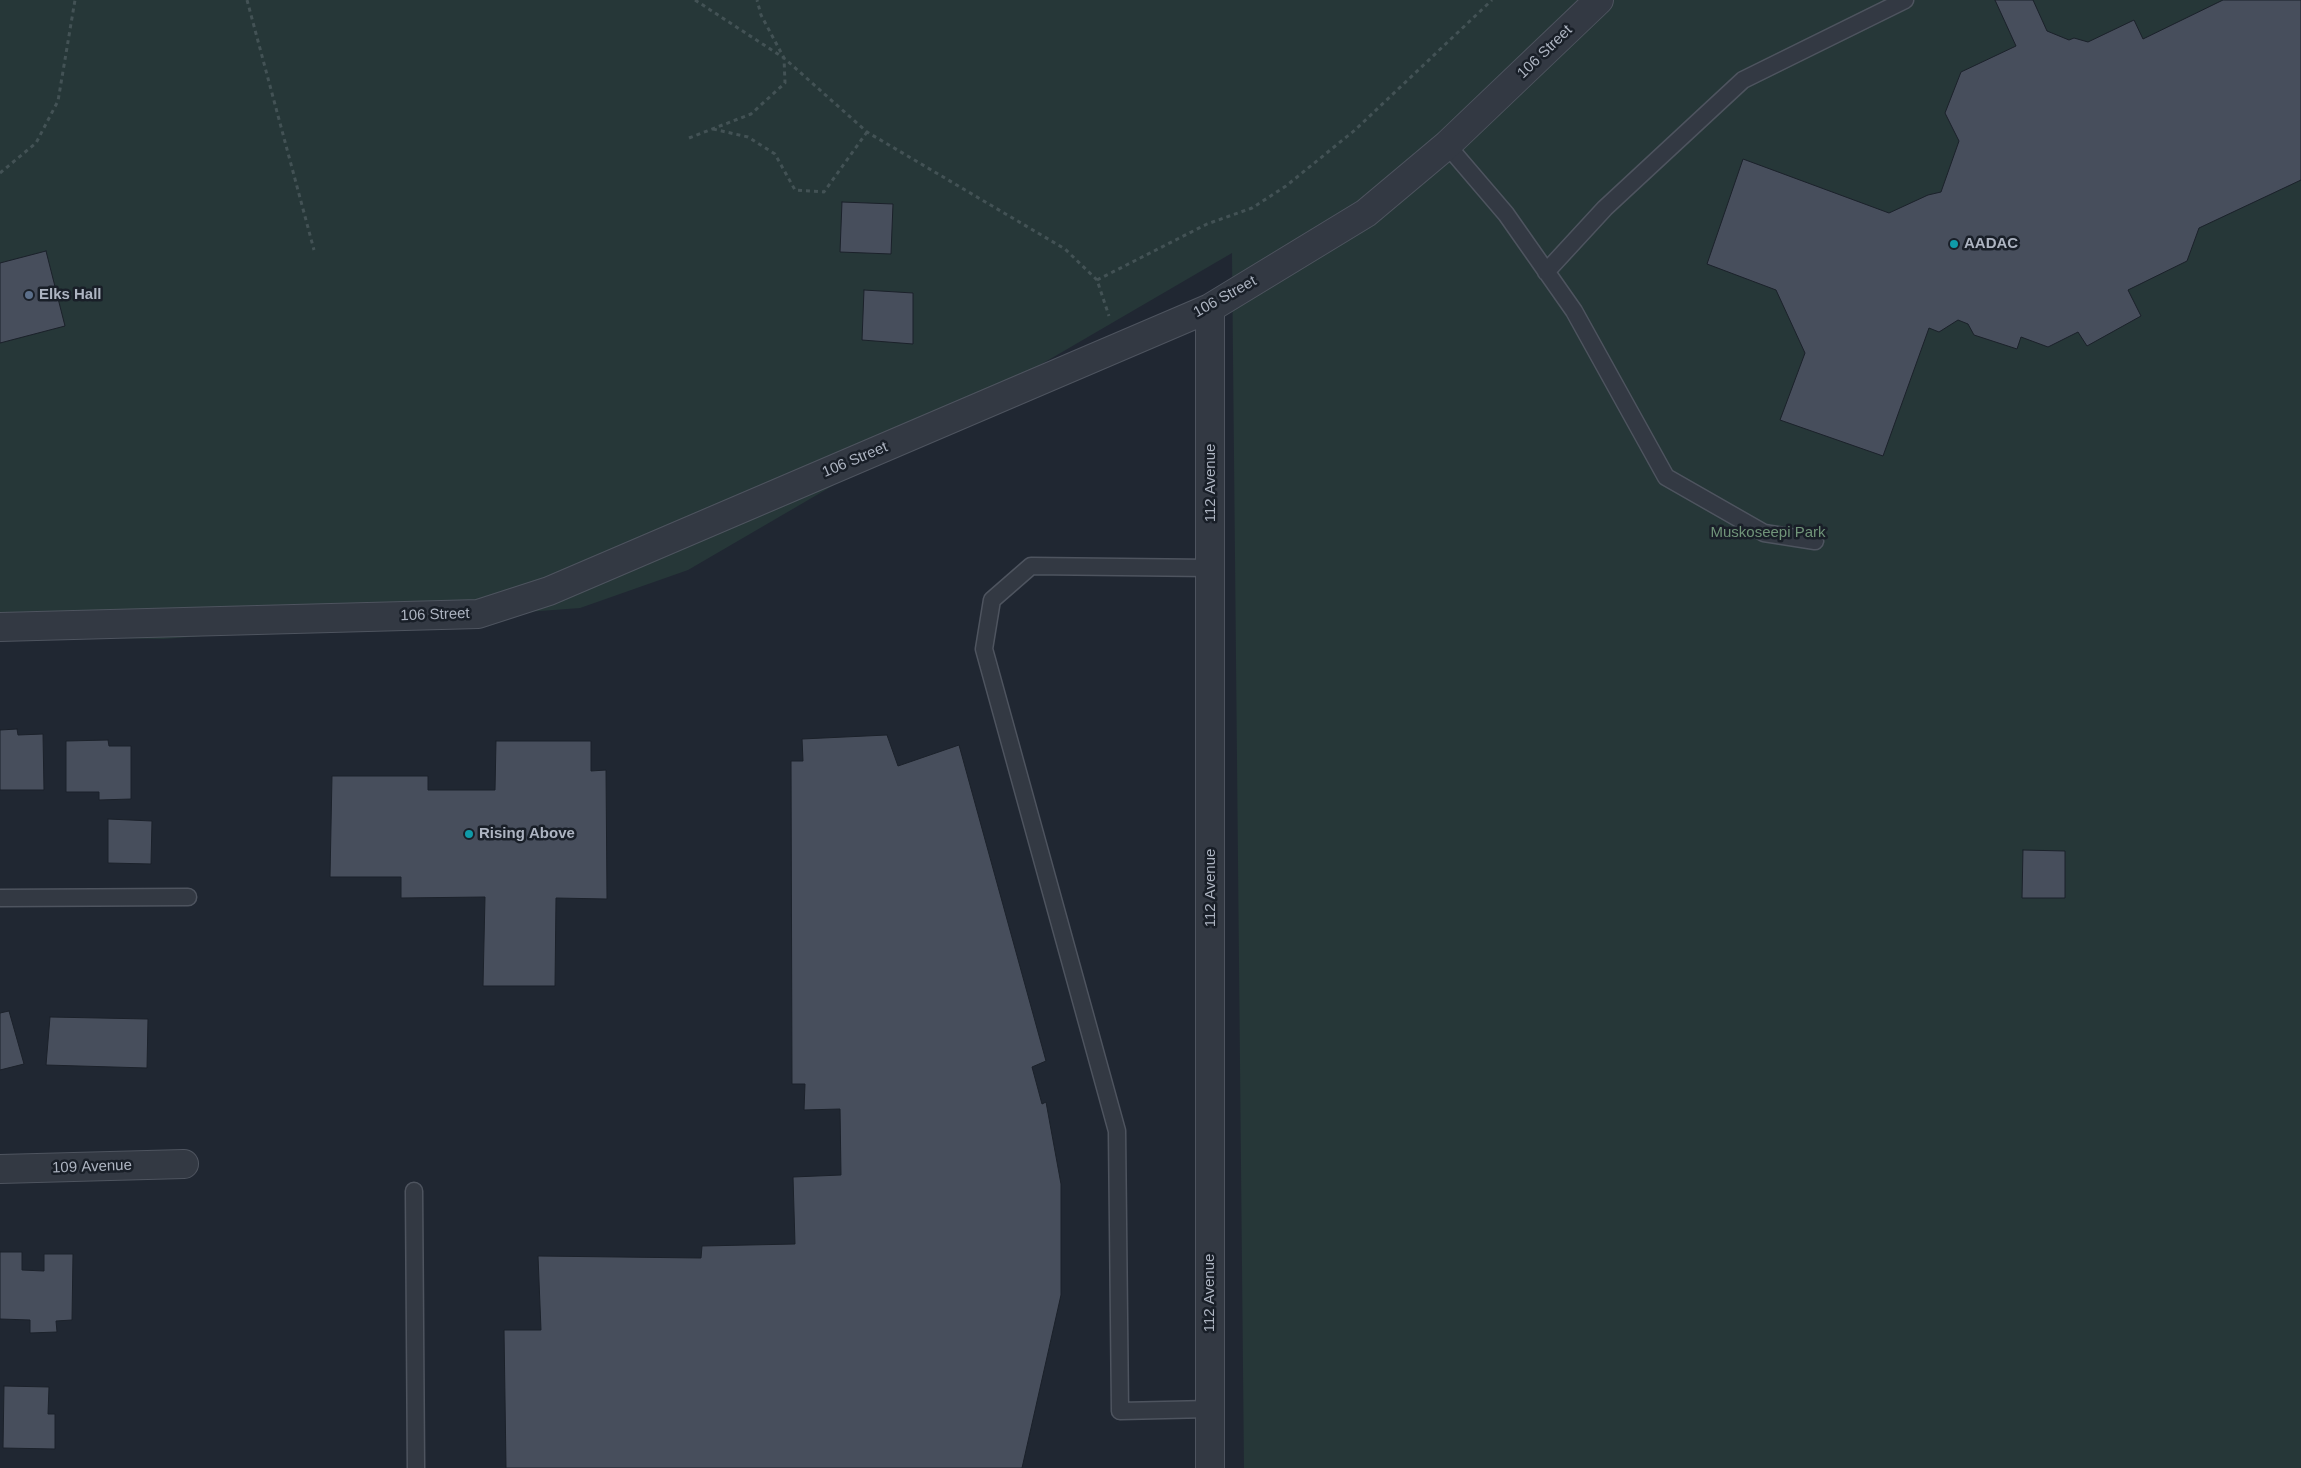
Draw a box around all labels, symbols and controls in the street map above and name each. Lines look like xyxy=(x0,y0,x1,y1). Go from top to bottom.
street label: 106 Street xyxy=(1514,21,1576,83)
place label: AADAC xyxy=(1964,235,2018,253)
marker: AADAC xyxy=(1948,238,1960,250)
street label: 106 Street xyxy=(1190,272,1260,322)
place label: Elks Hall xyxy=(39,286,102,304)
marker: Elks Hall xyxy=(23,289,35,301)
street label: 106 Street xyxy=(820,438,890,482)
street label: 112 Avenue xyxy=(1202,444,1220,522)
park label: Muskoseepi Park xyxy=(1710,524,1826,542)
street label: 106 Street xyxy=(400,605,470,625)
place label: Rising Above xyxy=(479,825,575,843)
marker: Rising Above xyxy=(463,828,475,840)
street label: 112 Avenue xyxy=(1202,849,1220,927)
street label: 109 Avenue xyxy=(52,1157,132,1177)
street label: 112 Avenue xyxy=(1201,1254,1219,1332)

